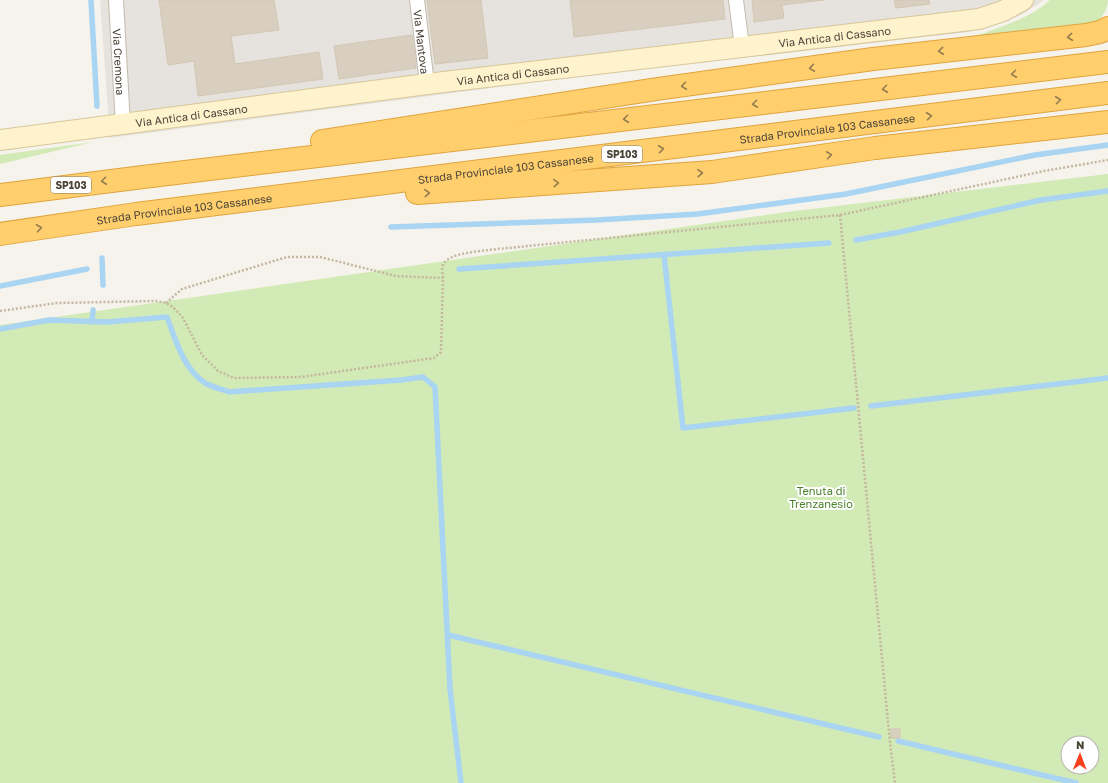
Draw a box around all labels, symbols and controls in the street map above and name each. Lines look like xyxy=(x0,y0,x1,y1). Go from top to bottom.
street label: Via Mantova xyxy=(412,9,432,74)
street label: Via Antica di Cassano xyxy=(778,23,892,49)
street label: Via Cremona xyxy=(111,28,128,96)
one-way arrow xyxy=(1067,32,1073,41)
one-way arrow xyxy=(938,46,944,55)
street label: Via Antica di Cassano xyxy=(456,61,570,87)
one-way arrow xyxy=(809,63,815,72)
one-way arrow xyxy=(1011,69,1017,78)
one-way arrow xyxy=(680,81,687,90)
one-way arrow xyxy=(882,84,888,93)
one-way arrow xyxy=(1055,96,1061,105)
one-way arrow xyxy=(752,99,759,108)
street label: Via Antica di Cassano xyxy=(134,101,249,129)
street label: Strada Provinciale 103 Cassanese xyxy=(738,111,916,145)
one-way arrow xyxy=(926,112,932,121)
one-way arrow xyxy=(623,115,629,124)
one-way arrow xyxy=(658,145,664,154)
road number: SP103 xyxy=(602,146,642,162)
street label: Strada Provinciale 103 Cassanese xyxy=(417,151,594,185)
one-way arrow xyxy=(826,151,832,160)
one-way arrow xyxy=(697,168,703,177)
road number: SP103 xyxy=(51,177,91,193)
one-way arrow xyxy=(101,177,107,186)
one-way arrow xyxy=(553,179,559,188)
one-way arrow xyxy=(424,188,430,197)
street label: Strada Provinciale 103 Cassanese xyxy=(95,191,273,226)
one-way arrow xyxy=(35,225,42,233)
park label: Tenuta di Trenzanesio xyxy=(789,484,853,510)
north arrow xyxy=(1060,735,1100,775)
text: N xyxy=(1076,738,1084,751)

